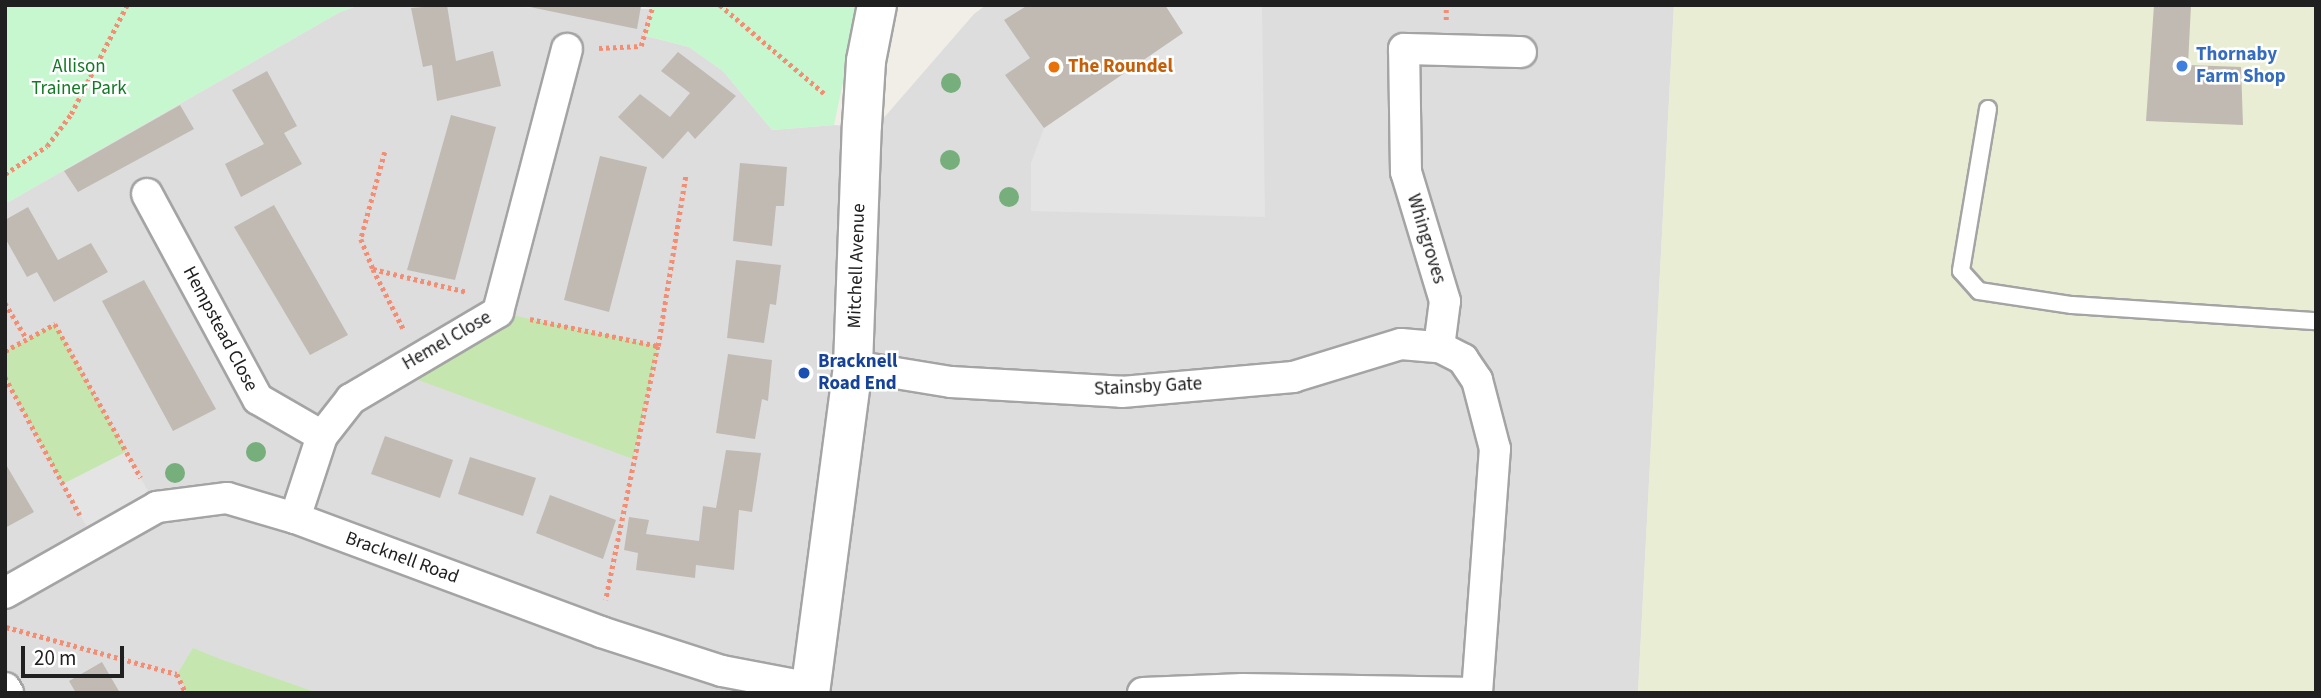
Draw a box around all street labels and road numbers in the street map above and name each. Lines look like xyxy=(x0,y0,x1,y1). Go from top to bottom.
street label: Whingroves xyxy=(1402,191,1450,287)
street label: Mitchell Avenue xyxy=(843,203,871,329)
street label: Hempstead Close xyxy=(177,263,263,395)
street label: Hemel Close xyxy=(398,306,496,376)
street label: Stainsby Gate xyxy=(1093,373,1203,401)
street label: Bracknell Road xyxy=(342,527,462,589)

